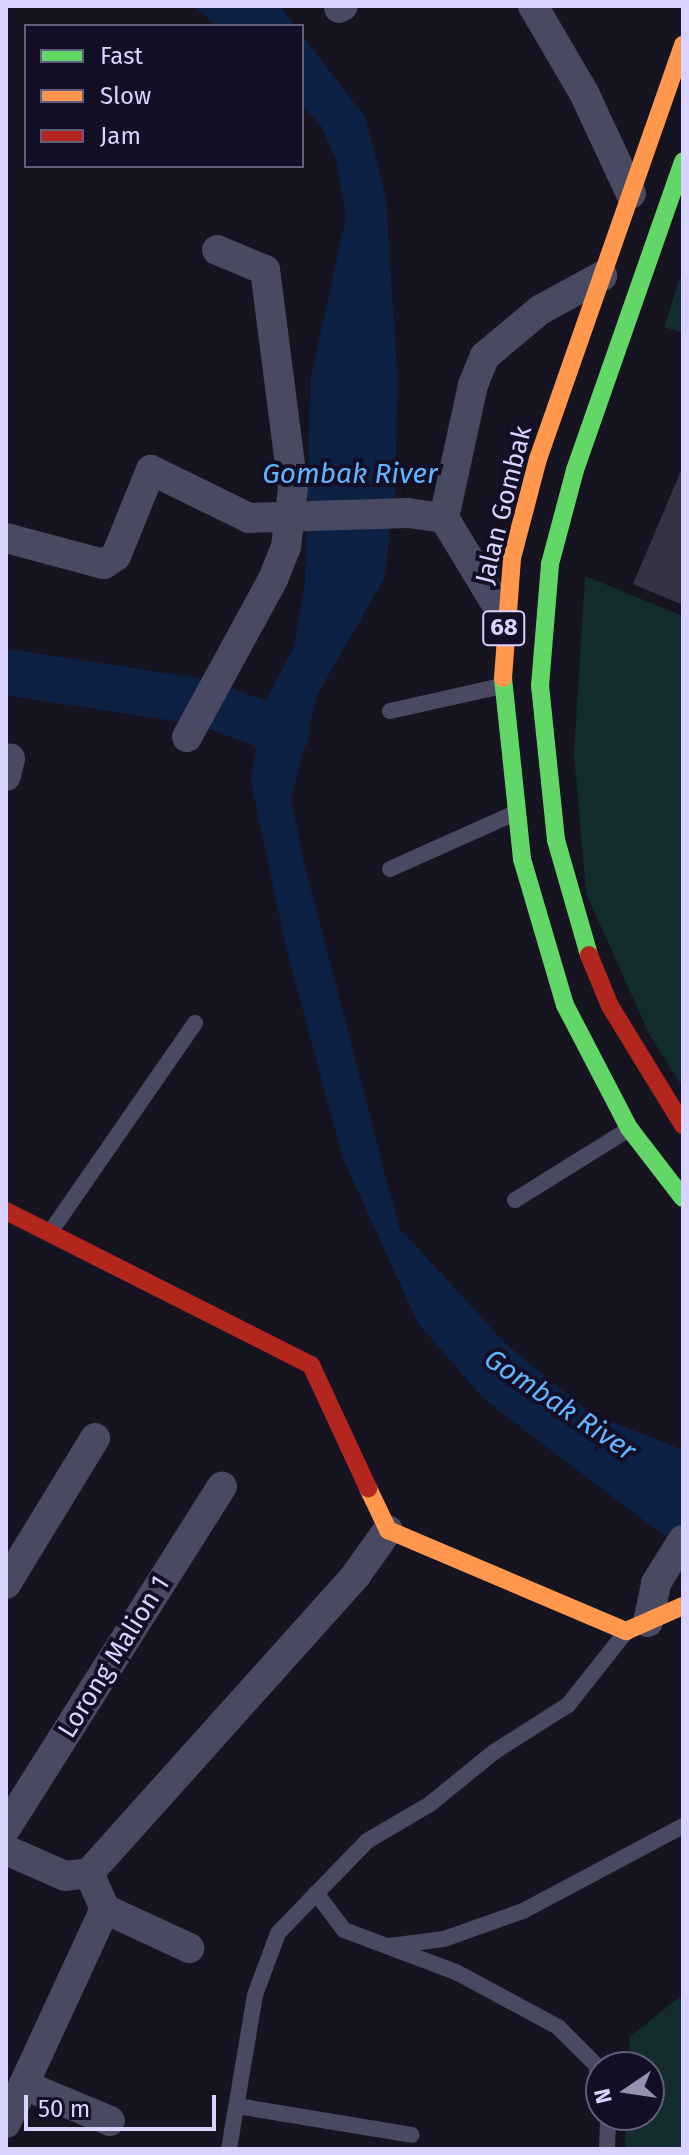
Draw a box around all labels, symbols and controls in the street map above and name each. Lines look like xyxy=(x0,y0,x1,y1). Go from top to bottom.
legend xyxy=(24,24,304,168)
text: Fast xyxy=(100,42,143,70)
text: Slow xyxy=(100,82,151,110)
text: Jam xyxy=(100,122,141,150)
street label: Jalan Gombak xyxy=(469,423,539,587)
water label: Gombak River xyxy=(262,457,438,491)
road number: 68 xyxy=(482,608,526,648)
water label: Gombak River xyxy=(478,1342,642,1468)
street label: Lorong Malion 1 xyxy=(52,1570,176,1744)
north arrow xyxy=(585,2051,665,2131)
scale bar xyxy=(28,2079,220,2129)
text: N xyxy=(588,2086,618,2106)
text: 50 m xyxy=(38,2095,90,2123)

